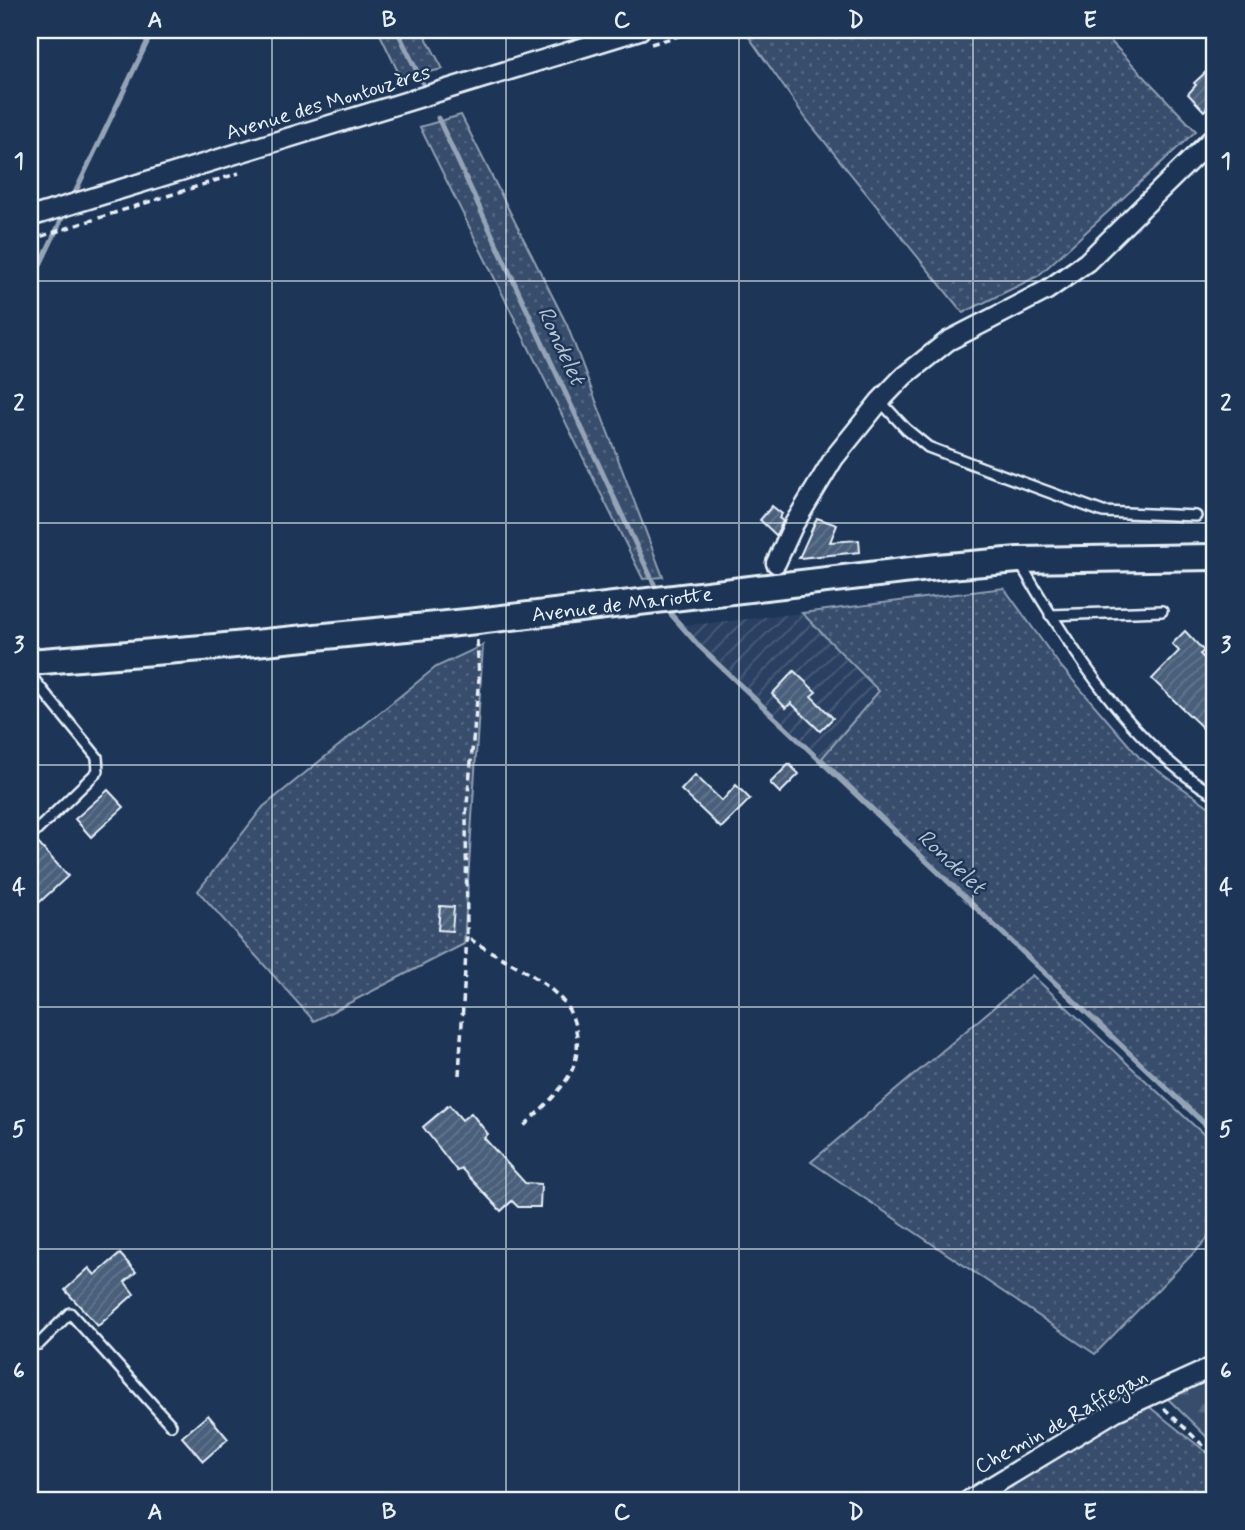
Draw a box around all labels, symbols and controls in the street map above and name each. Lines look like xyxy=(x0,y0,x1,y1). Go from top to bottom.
text: A xyxy=(147,6,163,36)
text: B xyxy=(382,6,397,36)
text: C xyxy=(614,6,631,36)
text: D xyxy=(848,6,864,36)
text: E xyxy=(1083,6,1097,36)
street label: Avenue des Montouzères xyxy=(222,58,434,147)
text: 1 xyxy=(14,147,24,177)
text: 1 xyxy=(1221,147,1231,177)
water label: Rondelet xyxy=(529,302,592,392)
text: 2 xyxy=(13,389,25,419)
text: 2 xyxy=(1220,389,1232,419)
street label: Avenue de Mariotte xyxy=(530,580,714,629)
text: 3 xyxy=(14,631,25,661)
text: 3 xyxy=(1221,631,1232,661)
water label: Rondelet xyxy=(910,823,993,903)
text: 4 xyxy=(12,873,26,903)
text: 4 xyxy=(1219,873,1233,903)
text: 5 xyxy=(12,1115,26,1145)
text: 5 xyxy=(1219,1115,1233,1145)
text: 6 xyxy=(13,1357,25,1387)
text: 6 xyxy=(1220,1357,1232,1387)
street label: Chemin de Raffegan xyxy=(970,1363,1153,1482)
text: A xyxy=(147,1498,163,1528)
text: B xyxy=(382,1498,397,1528)
text: C xyxy=(614,1498,631,1528)
text: D xyxy=(848,1498,864,1528)
text: E xyxy=(1083,1498,1097,1528)

